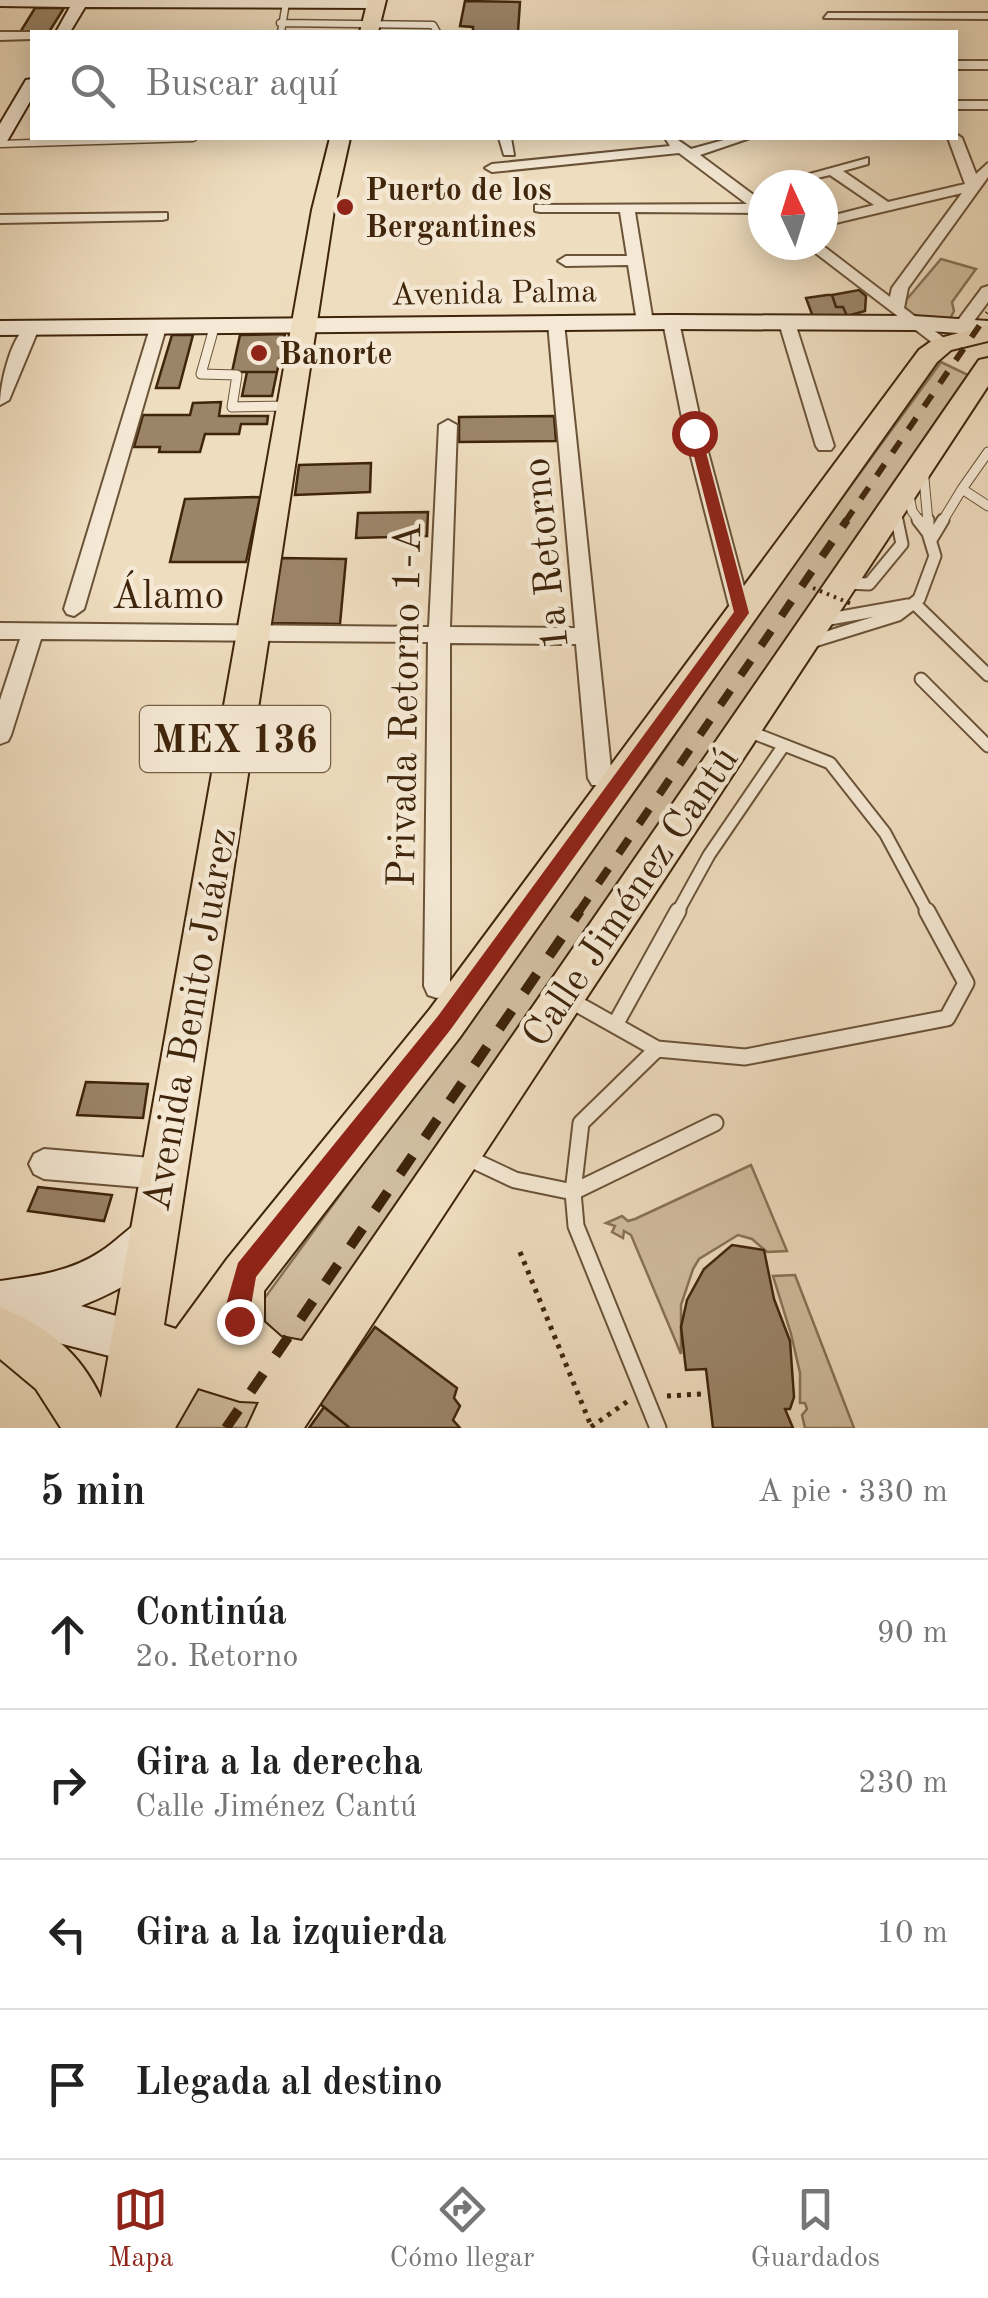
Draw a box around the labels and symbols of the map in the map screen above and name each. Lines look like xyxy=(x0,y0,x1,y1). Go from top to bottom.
north arrow xyxy=(748,170,838,260)
place label: Puerto de los Bergantines xyxy=(365,176,552,245)
marker: Puerto de los Bergantines xyxy=(334,196,356,218)
street label: Avenida Palma xyxy=(391,277,597,313)
place label: Banorte xyxy=(279,340,393,372)
marker: Banorte xyxy=(248,342,270,364)
route start xyxy=(672,411,718,457)
street label: 1a Retorno xyxy=(518,456,578,652)
street label: Privada Retorno 1-A xyxy=(384,523,430,888)
street label: Álamo xyxy=(112,570,224,618)
road number: MEX 136 xyxy=(140,706,330,772)
street label: Calle Jiménez Cantú xyxy=(517,741,747,1056)
street label: Avenida Benito Juárez xyxy=(139,825,245,1214)
route end xyxy=(217,1299,263,1345)

